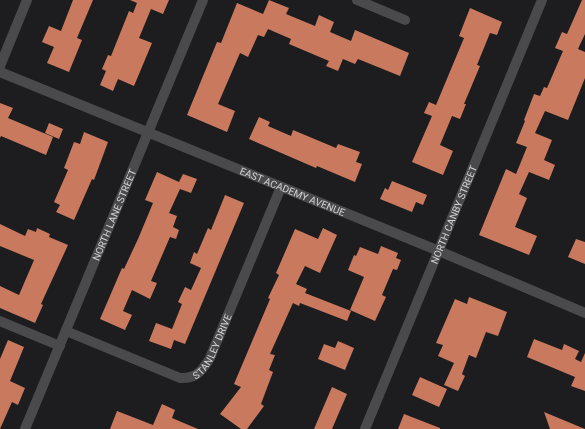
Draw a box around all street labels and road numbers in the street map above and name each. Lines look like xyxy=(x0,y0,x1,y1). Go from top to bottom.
street label: NORTH CANBY STREET xyxy=(429,164,479,266)
street label: EAST ACADEMY AVENUE xyxy=(238,165,347,218)
street label: NORTH LANE STREET xyxy=(90,167,138,262)
street label: STANLEY DRIVE xyxy=(191,312,234,381)

